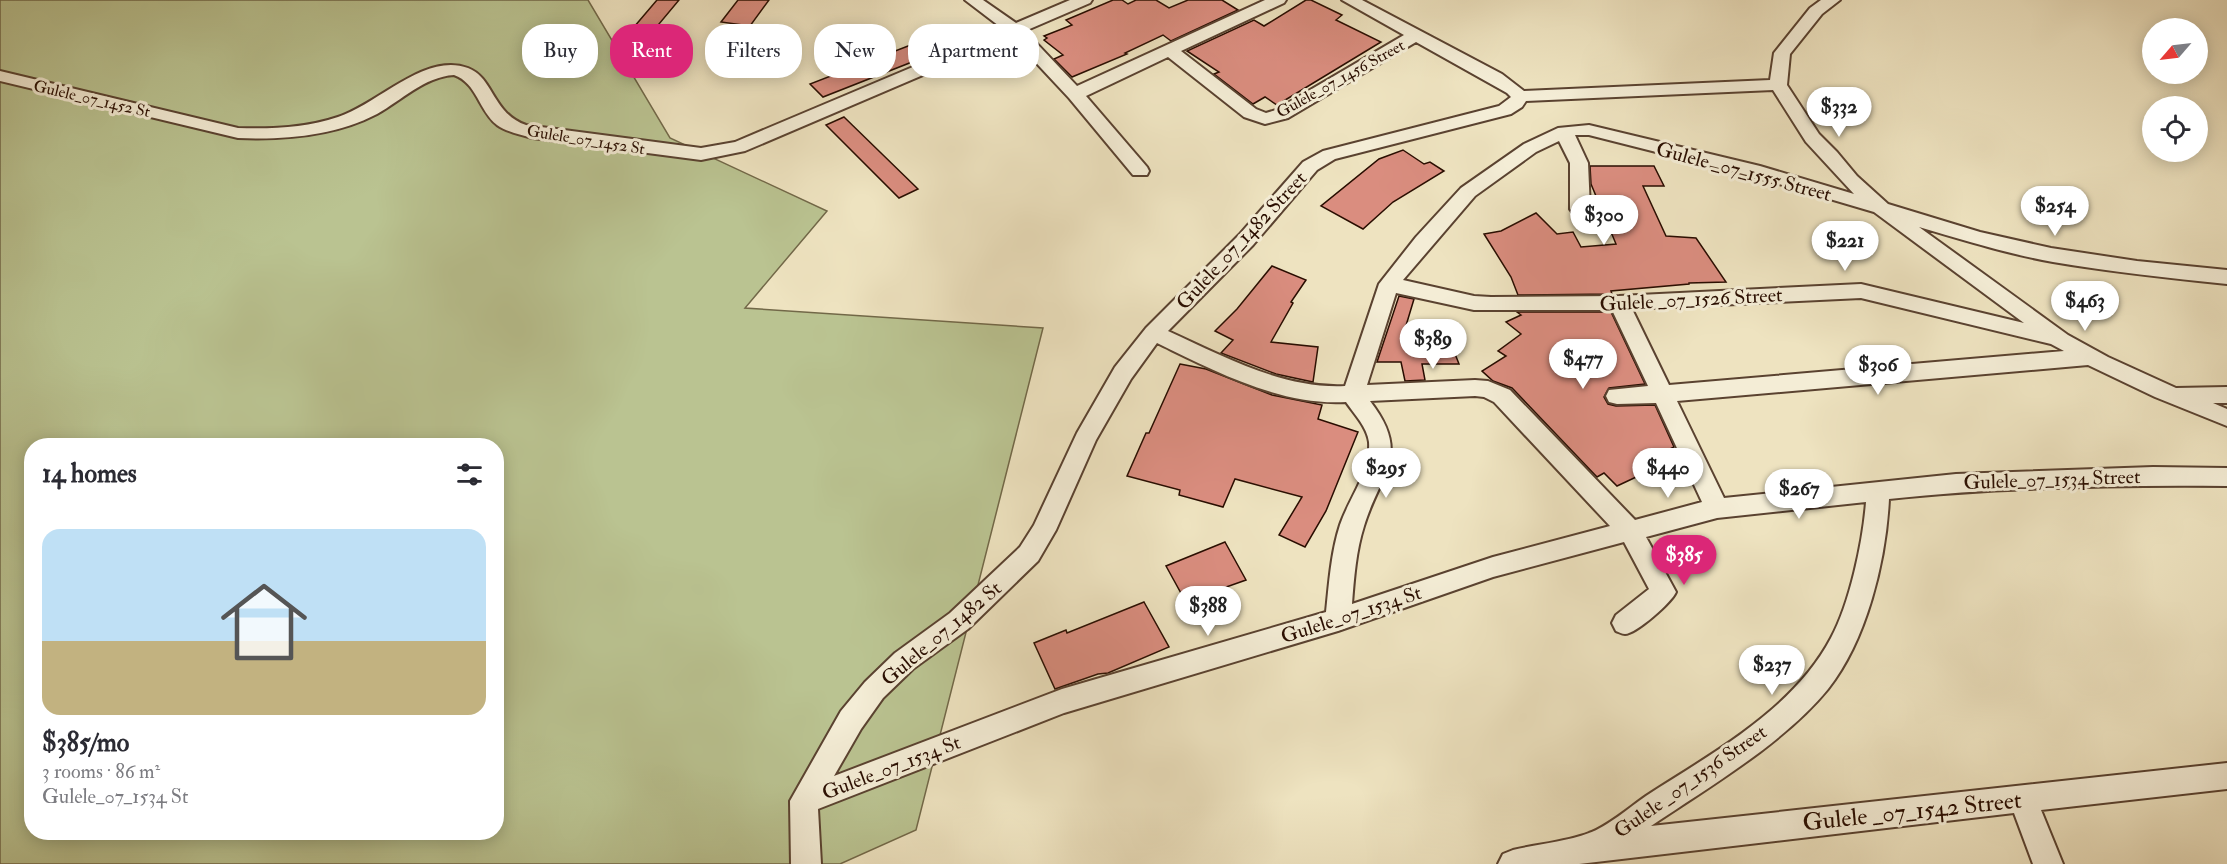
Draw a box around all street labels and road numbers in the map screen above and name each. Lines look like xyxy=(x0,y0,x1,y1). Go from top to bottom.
street label: Gulele_07_1456 Street xyxy=(1273,35,1408,122)
street label: Gulele_07_1452 St xyxy=(31,76,152,122)
street label: Gulele_07_1452 St xyxy=(525,121,646,159)
street label: Gulele _07_1555 Street xyxy=(1654,136,1835,207)
street label: Gulele_07_1482 Street xyxy=(1171,166,1312,315)
street label: Gulele _07_1526 Street xyxy=(1599,282,1784,317)
street label: Gulele_07_1534 Street xyxy=(1963,464,2141,495)
street label: Gulele_07_1482 St xyxy=(876,575,1007,691)
street label: Gulele_07_1534 St xyxy=(1278,580,1425,649)
street label: Gulele _07_1536 Street xyxy=(1609,719,1772,843)
street label: Gulele_07_1534 St xyxy=(818,729,964,805)
street label: Gulele _07_1542 Street xyxy=(1801,785,2023,838)

